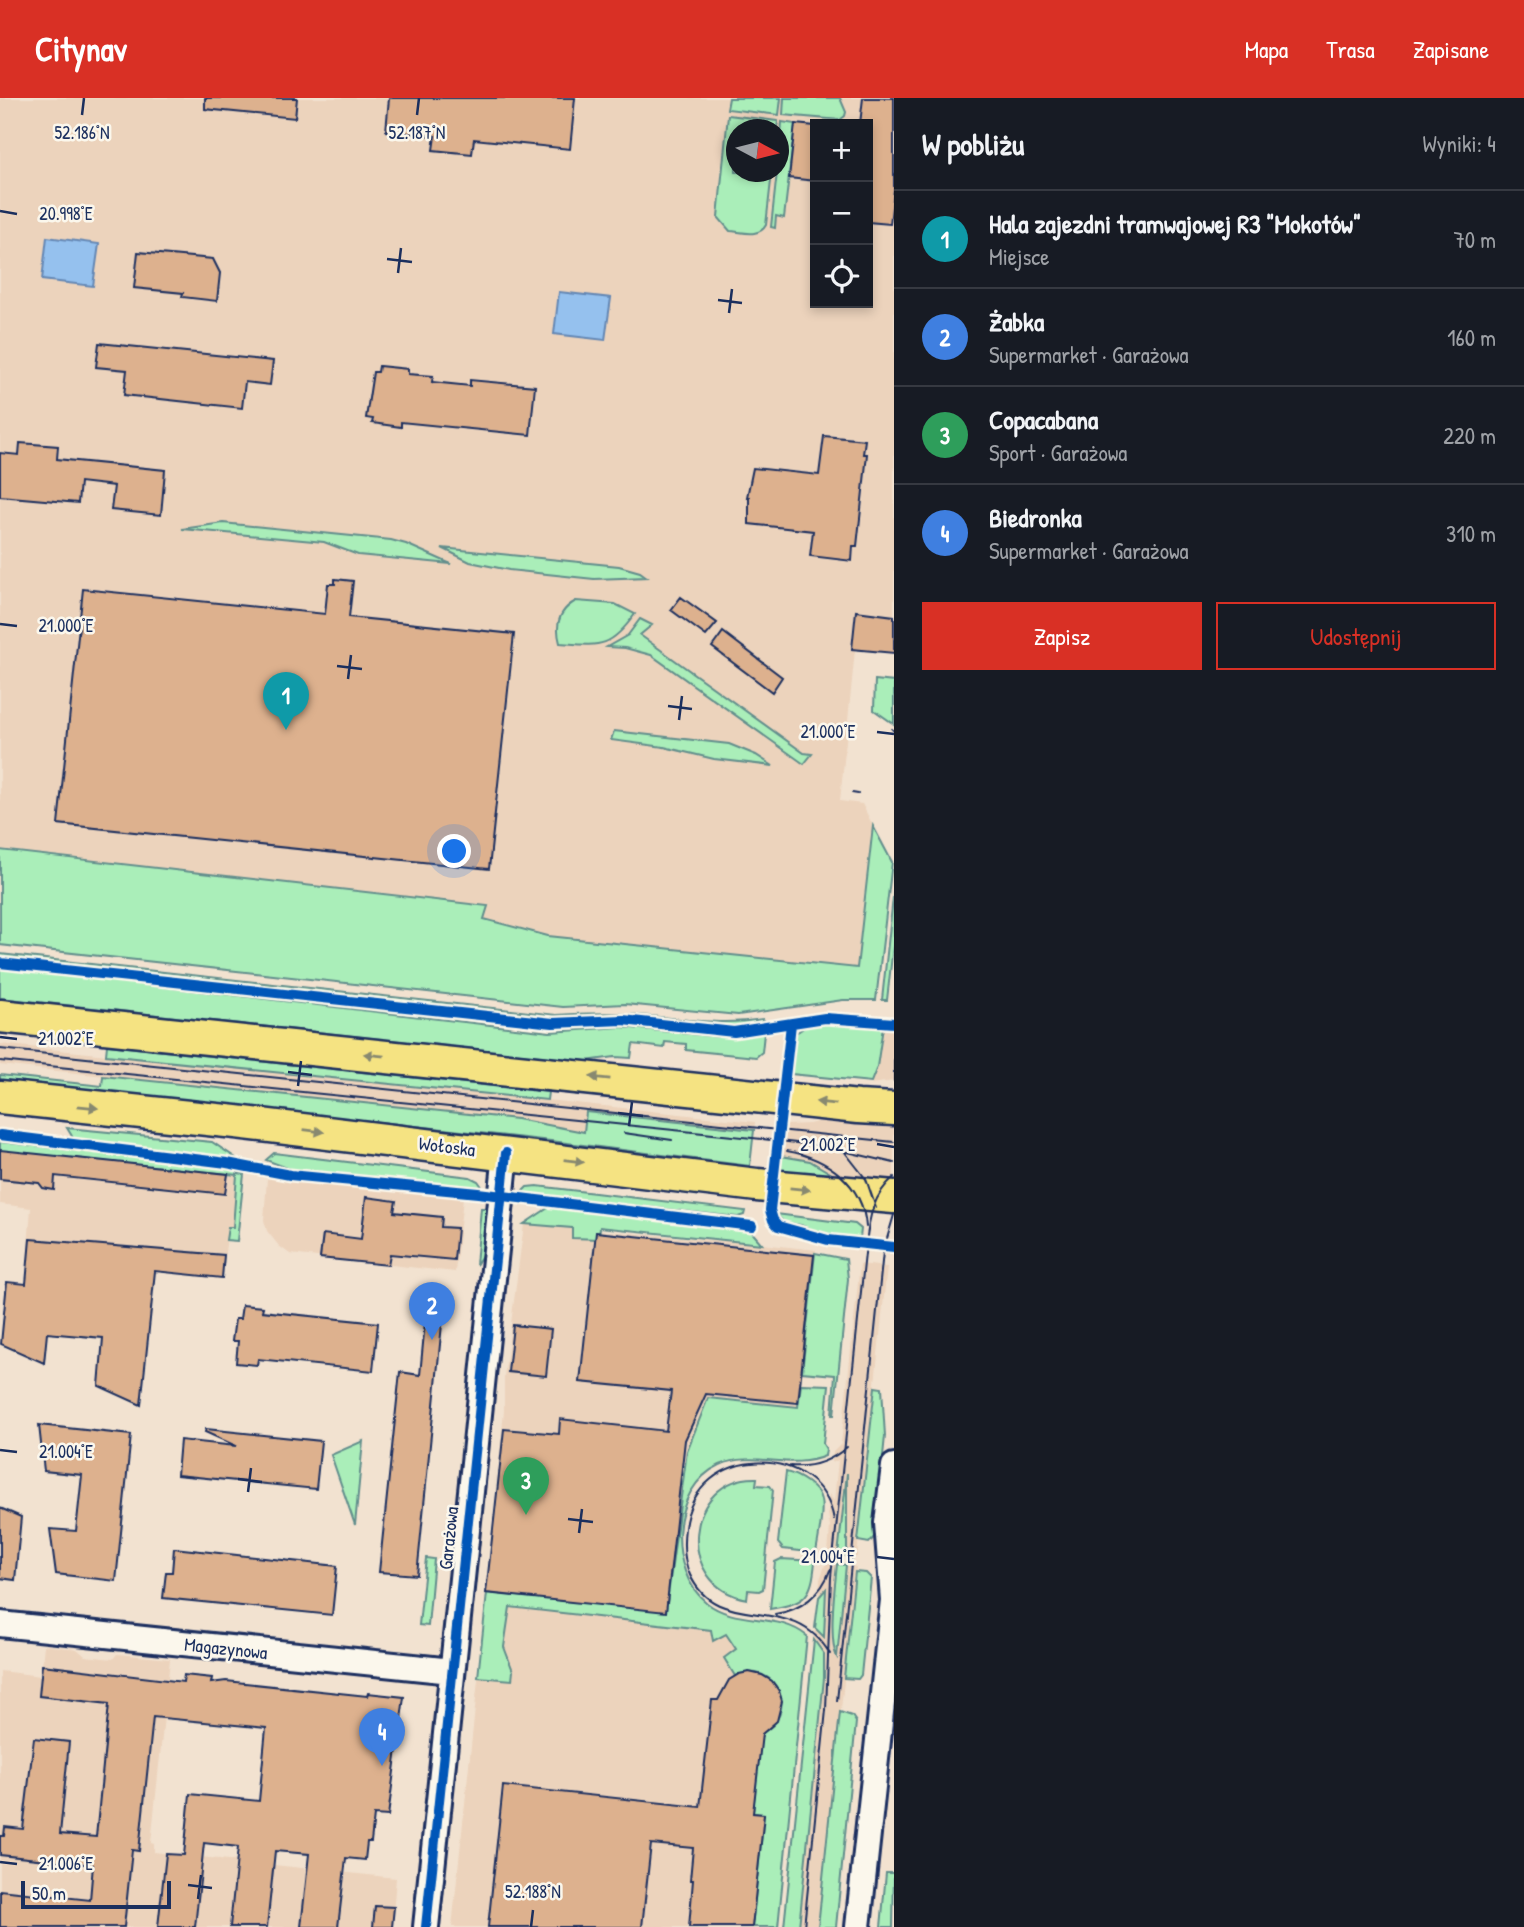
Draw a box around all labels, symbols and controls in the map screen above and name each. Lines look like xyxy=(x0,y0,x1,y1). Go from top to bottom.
text: Citynav xyxy=(35,27,127,71)
text: Mapa xyxy=(1245,33,1288,65)
text: Trasa xyxy=(1326,33,1375,65)
text: Zapisane xyxy=(1413,33,1489,65)
north arrow xyxy=(726,119,789,182)
map controls xyxy=(810,119,873,308)
button: + xyxy=(810,119,873,182)
text: 52.186°N xyxy=(54,120,110,145)
text: 52.187°N xyxy=(389,120,445,145)
text: W pobliżu xyxy=(922,124,1024,164)
text: Wyniki: 4 xyxy=(1423,128,1496,159)
button: − xyxy=(810,182,873,245)
text: 20.998°E xyxy=(39,201,93,226)
text: Hala zajezdni tramwajowej R3 "Mokotów" xyxy=(989,206,1361,241)
text: 1 xyxy=(941,224,949,255)
text: 70 m xyxy=(1453,224,1496,255)
text: Miejsce xyxy=(989,241,1049,272)
button: locate xyxy=(810,245,873,308)
text: Żabka xyxy=(989,304,1044,339)
text: 2 xyxy=(940,322,950,353)
text: 160 m xyxy=(1447,322,1496,353)
text: Supermarket · Garażowa xyxy=(989,339,1189,370)
text: Copacabana xyxy=(989,402,1098,437)
text: 3 xyxy=(940,420,950,451)
text: 220 m xyxy=(1443,420,1496,451)
text: Sport · Garażowa xyxy=(989,437,1127,468)
text: Biedronka xyxy=(989,500,1082,535)
text: 4 xyxy=(941,518,949,549)
text: 310 m xyxy=(1446,518,1496,549)
text: Supermarket · Garażowa xyxy=(989,535,1189,566)
button: Zapisz xyxy=(922,602,1202,670)
button: Udostępnij xyxy=(1216,602,1496,670)
text: 21.000°E xyxy=(38,613,94,638)
pin: 1 xyxy=(263,672,309,730)
text: 21.000°E xyxy=(800,719,856,744)
your location xyxy=(437,834,471,868)
text: 21.002°E xyxy=(38,1026,94,1051)
one-way arrow xyxy=(362,1049,384,1060)
one-way arrow xyxy=(589,1073,611,1084)
one-way arrow xyxy=(815,1098,837,1109)
one-way arrow xyxy=(77,1101,99,1112)
one-way arrow xyxy=(303,1125,325,1136)
street label: Wołoska xyxy=(417,1130,477,1162)
text: 21.002°E xyxy=(800,1132,856,1157)
one-way arrow xyxy=(563,1156,585,1167)
one-way arrow xyxy=(789,1184,811,1195)
pin: 2 xyxy=(409,1282,455,1340)
text: 21.004°E xyxy=(39,1439,93,1464)
pin: 3 xyxy=(503,1457,549,1515)
street label: Garażowa xyxy=(432,1505,464,1571)
text: 21.004°E xyxy=(801,1544,855,1569)
street label: Magazynowa xyxy=(183,1631,269,1665)
pin: 4 xyxy=(359,1708,405,1766)
text: 21.006°E xyxy=(39,1851,93,1876)
scale bar xyxy=(21,1878,172,1910)
text: 52.188°N xyxy=(505,1879,561,1904)
text: 50 m xyxy=(32,1880,66,1906)

